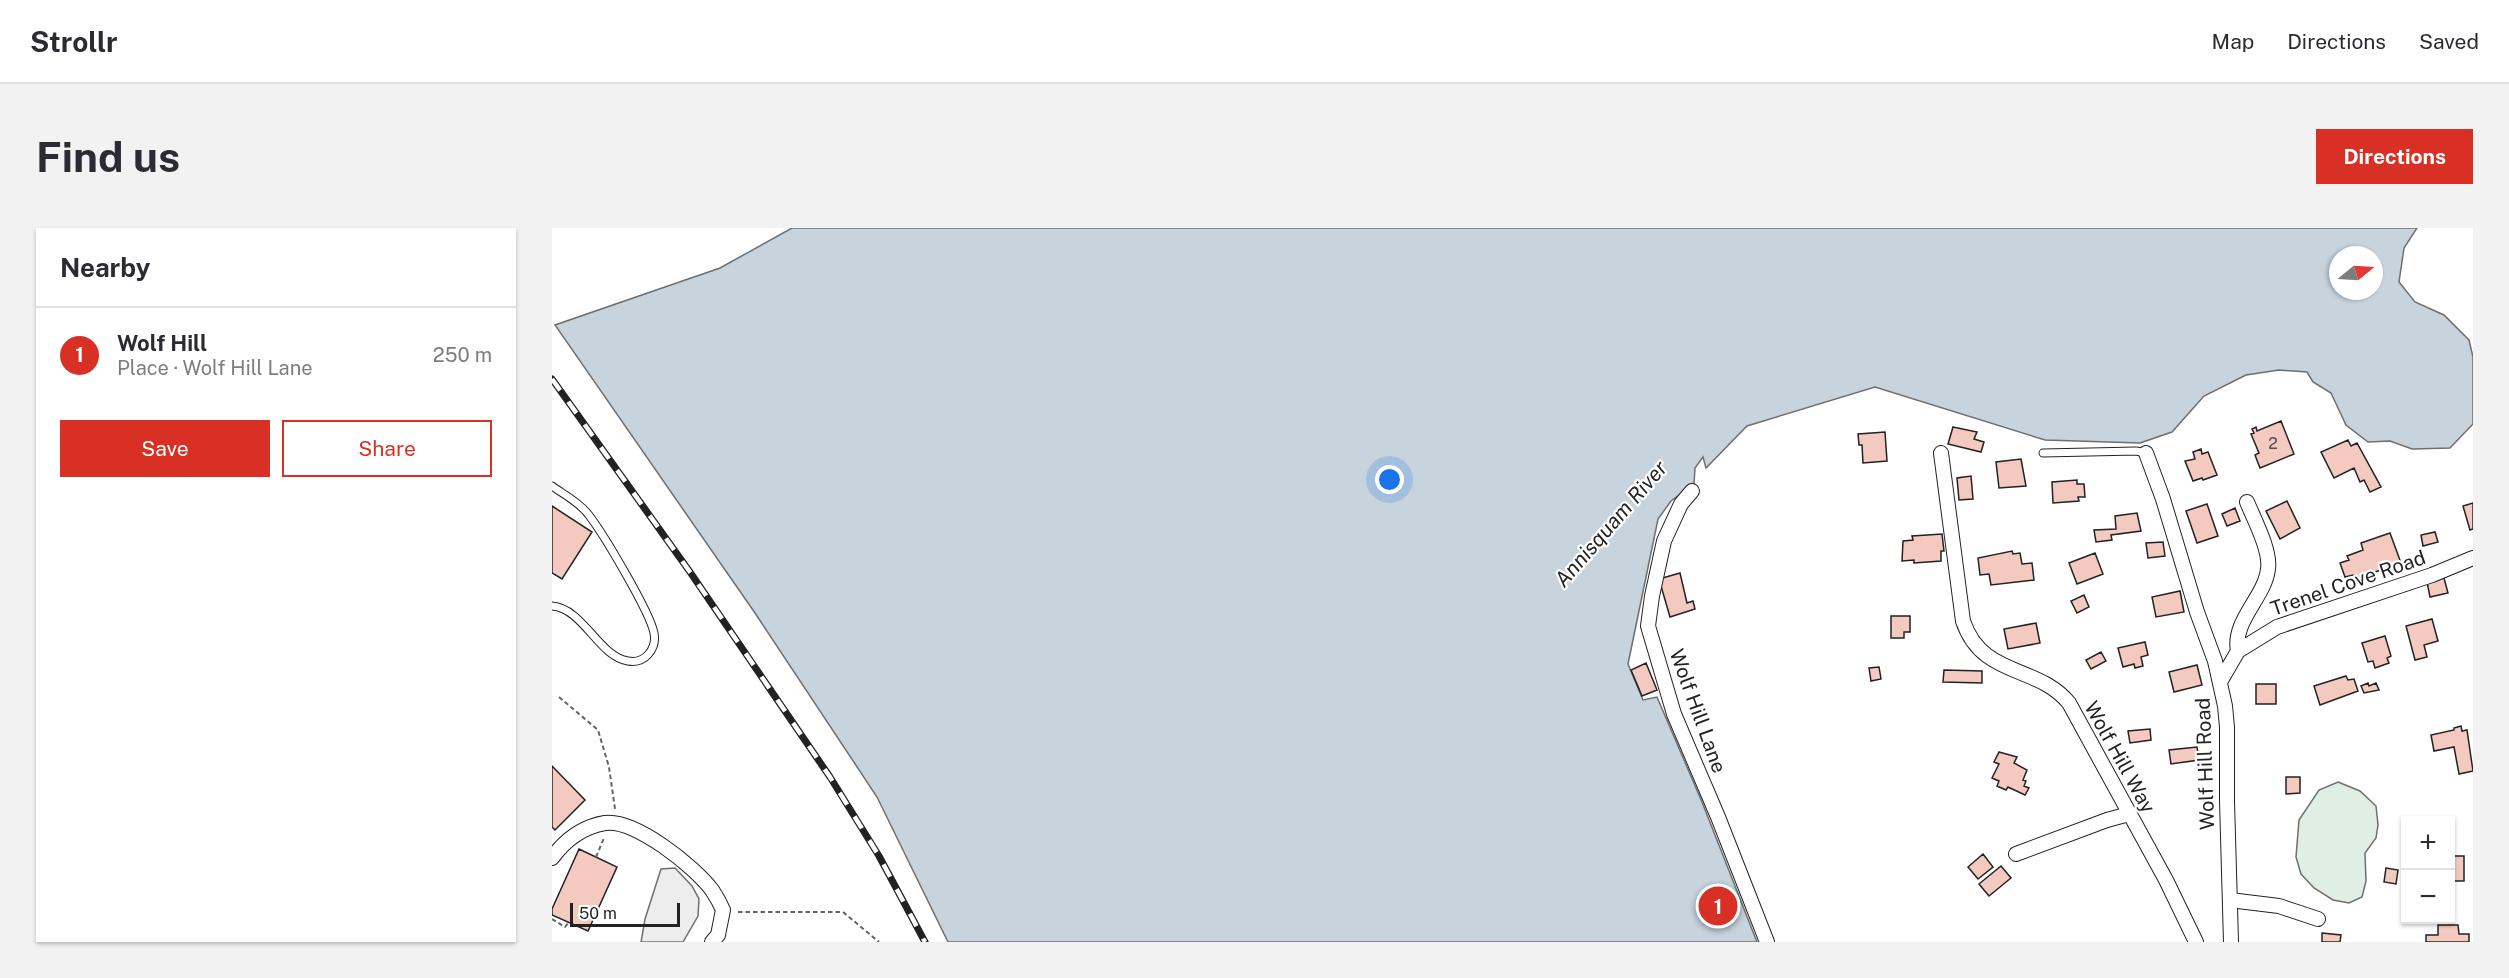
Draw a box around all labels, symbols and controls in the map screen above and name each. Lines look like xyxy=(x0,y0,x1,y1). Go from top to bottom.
text: Strollr xyxy=(30,25,118,58)
text: Map xyxy=(2212,29,2254,54)
text: Directions xyxy=(2287,29,2386,54)
text: Saved xyxy=(2419,29,2479,54)
button: Directions xyxy=(2316,129,2473,184)
text: Find us xyxy=(36,132,180,181)
north arrow xyxy=(2329,246,2383,300)
text: Nearby xyxy=(60,252,150,283)
text: Wolf Hill xyxy=(117,330,207,356)
text: 1 xyxy=(75,343,84,367)
text: 250 m xyxy=(433,343,492,367)
text: Place · Wolf Hill Lane xyxy=(117,356,313,380)
button: Save xyxy=(60,420,270,477)
button: Share xyxy=(282,420,492,477)
house number: 2 xyxy=(2268,434,2278,453)
water label: Annisquam River xyxy=(1549,455,1673,592)
your location xyxy=(1375,465,1404,494)
street label: Trenel Cove Road xyxy=(2267,545,2429,621)
street label: Wolf Hill Lane xyxy=(1664,646,1732,776)
street label: Wolf Hill Way xyxy=(2079,697,2161,817)
street label: Wolf Hill Road xyxy=(2191,697,2219,831)
map controls xyxy=(2401,816,2455,924)
button: + xyxy=(2401,816,2455,870)
button: − xyxy=(2401,870,2455,924)
pin: 1 xyxy=(1698,884,1738,928)
scale bar xyxy=(570,900,680,928)
text: 50 m xyxy=(579,904,617,923)

